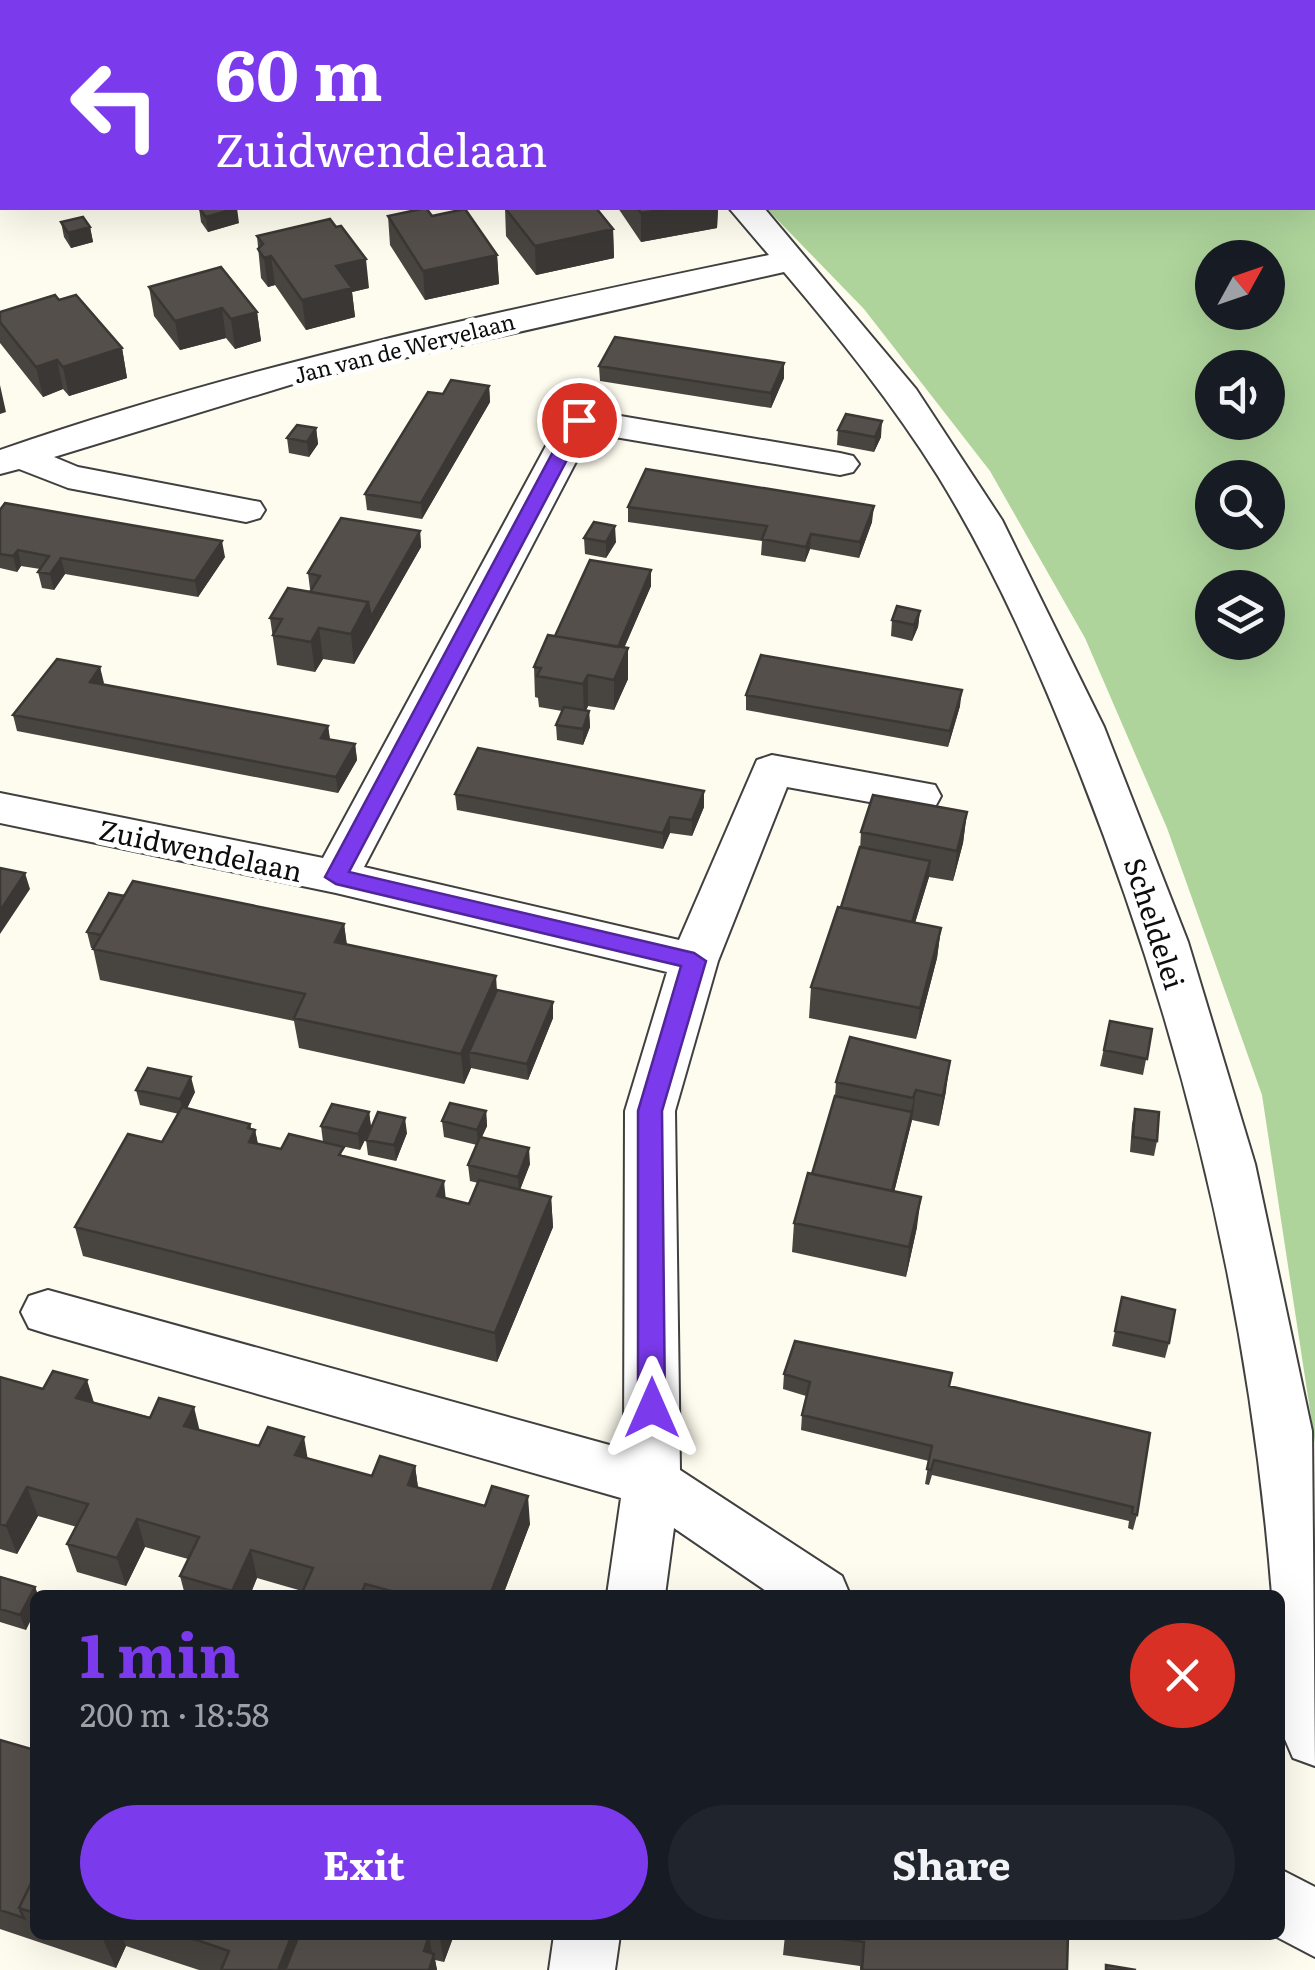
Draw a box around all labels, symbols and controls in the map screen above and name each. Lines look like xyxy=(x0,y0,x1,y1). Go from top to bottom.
text: 60 m xyxy=(215,19,383,123)
icon: left xyxy=(50,40,180,170)
text: Zuidwendelaan xyxy=(215,114,548,181)
north arrow xyxy=(1195,240,1285,330)
map controls xyxy=(1195,240,1285,660)
street label: Jan van de Wervelaan xyxy=(290,304,518,390)
button: sound xyxy=(1195,350,1285,440)
pin xyxy=(537,378,622,463)
icon: arrive xyxy=(552,393,607,448)
button: search xyxy=(1195,460,1285,550)
button: layers xyxy=(1195,570,1285,660)
street label: Zuidwendelaan xyxy=(95,807,307,891)
street label: Scheldelei xyxy=(1115,852,1197,994)
position arrow xyxy=(600,1356,704,1460)
text: 1 min xyxy=(80,1607,240,1696)
button: close xyxy=(1130,1623,1235,1728)
text: 200 m · 18:58 xyxy=(80,1689,269,1737)
button: Exit xyxy=(80,1805,648,1920)
button: Share xyxy=(668,1805,1235,1920)

